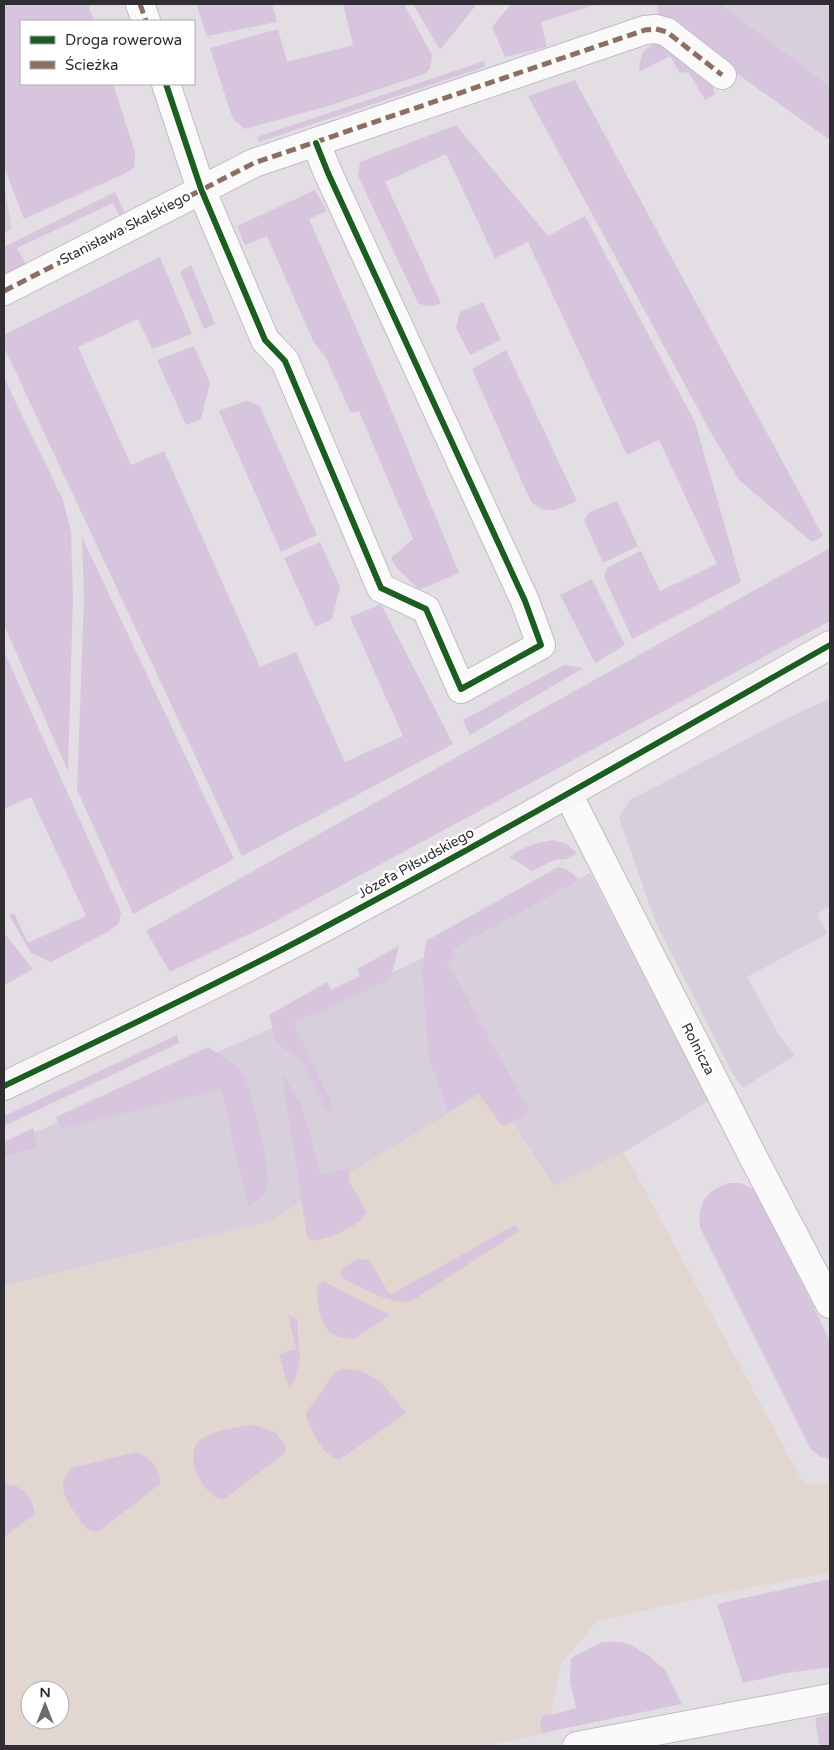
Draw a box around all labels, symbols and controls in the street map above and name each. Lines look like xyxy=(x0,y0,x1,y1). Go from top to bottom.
legend xyxy=(20,20,195,85)
text: Droga rowerowa xyxy=(65,31,182,49)
text: Ścieżka xyxy=(65,56,118,74)
street label: Stanisława Skalskiego xyxy=(57,188,193,268)
street label: Józefa Piłsudskiego xyxy=(355,824,477,902)
street label: Rolnicza xyxy=(678,1020,718,1078)
north arrow xyxy=(20,1680,70,1730)
text: N xyxy=(39,1684,51,1701)

